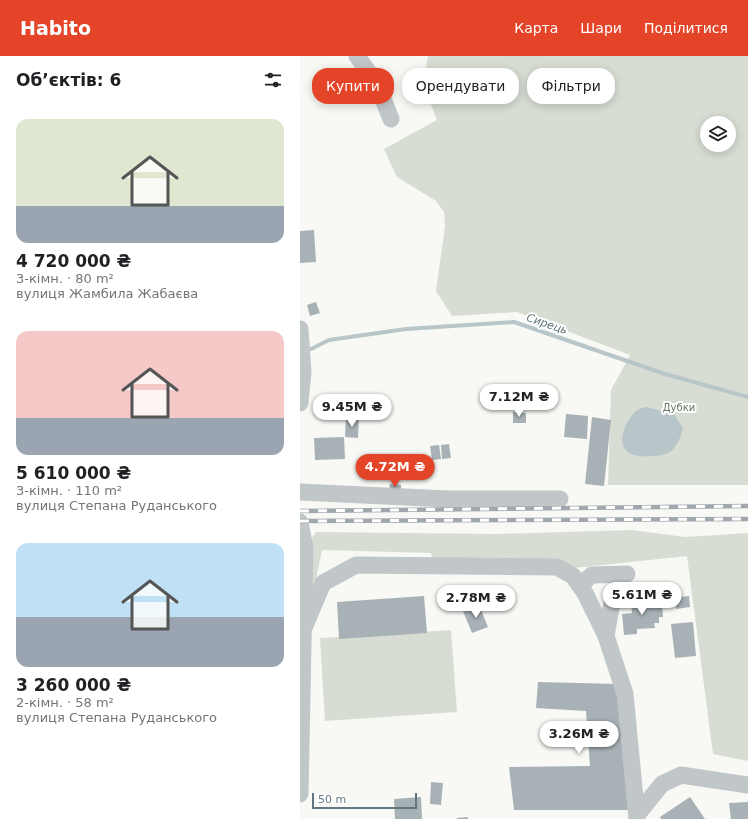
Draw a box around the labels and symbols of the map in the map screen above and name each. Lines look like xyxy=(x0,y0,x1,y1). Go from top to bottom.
water label: Сирець xyxy=(525,311,569,337)
pin: 7.12M ₴ xyxy=(482,384,556,418)
pin: 9.45M ₴ xyxy=(315,394,389,428)
park label: Дубки xyxy=(663,402,695,413)
pin: 4.72M ₴ xyxy=(358,454,432,488)
pin: 5.61M ₴ xyxy=(605,582,679,616)
pin: 2.78M ₴ xyxy=(439,585,513,619)
pin: 3.26M ₴ xyxy=(542,721,616,755)
scale bar xyxy=(312,791,417,810)

